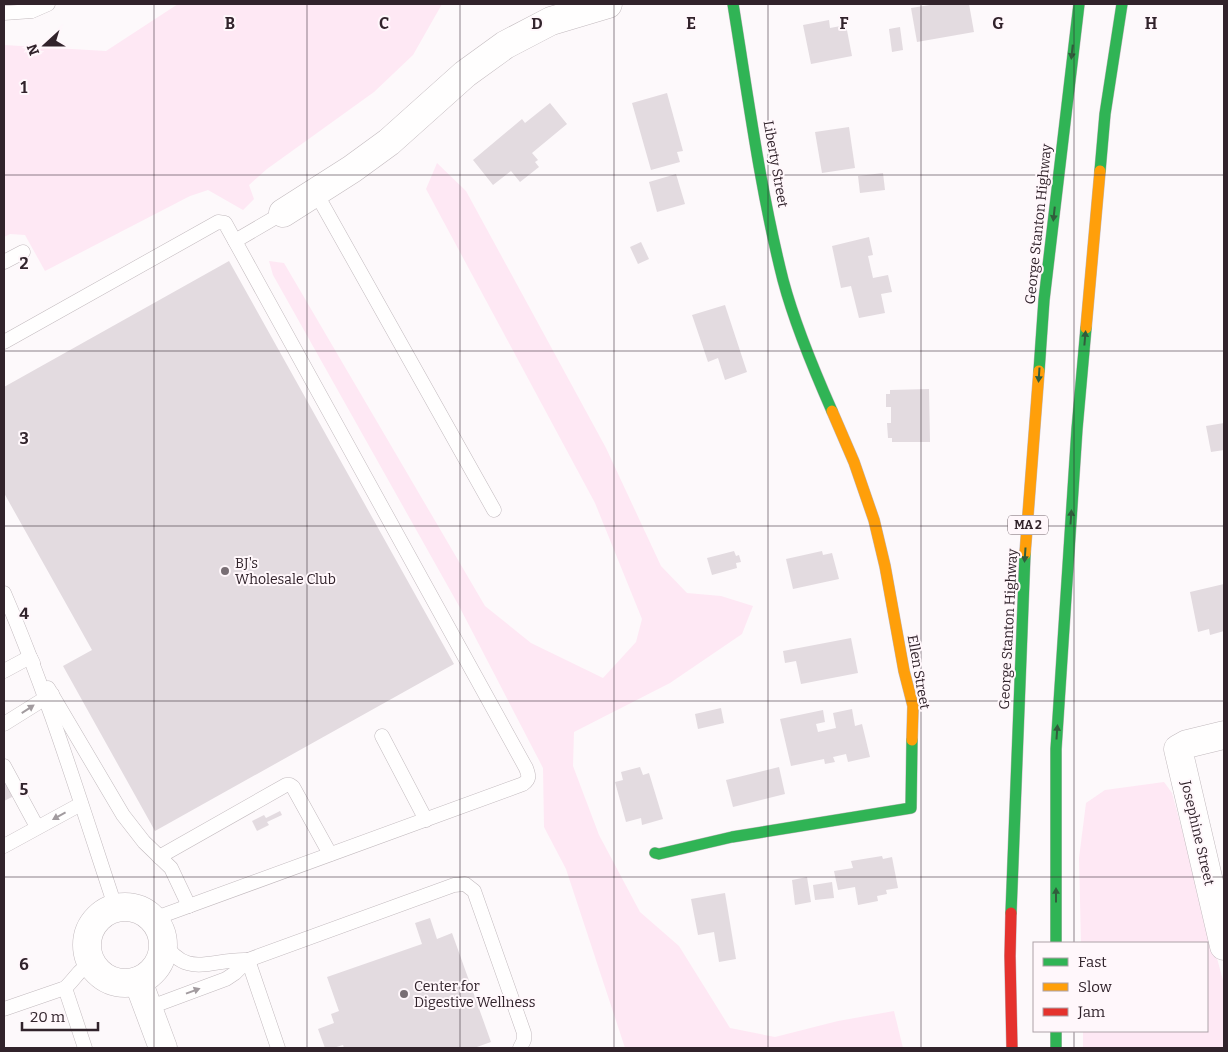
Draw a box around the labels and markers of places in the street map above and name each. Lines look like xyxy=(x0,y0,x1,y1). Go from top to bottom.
place label: BJ's Wholesale Club xyxy=(235,555,336,588)
marker: BJ's Wholesale Club xyxy=(219,565,231,577)
place label: Center for Digestive Wellness xyxy=(414,978,535,1011)
marker: Center for Digestive Wellness xyxy=(398,988,410,1000)

